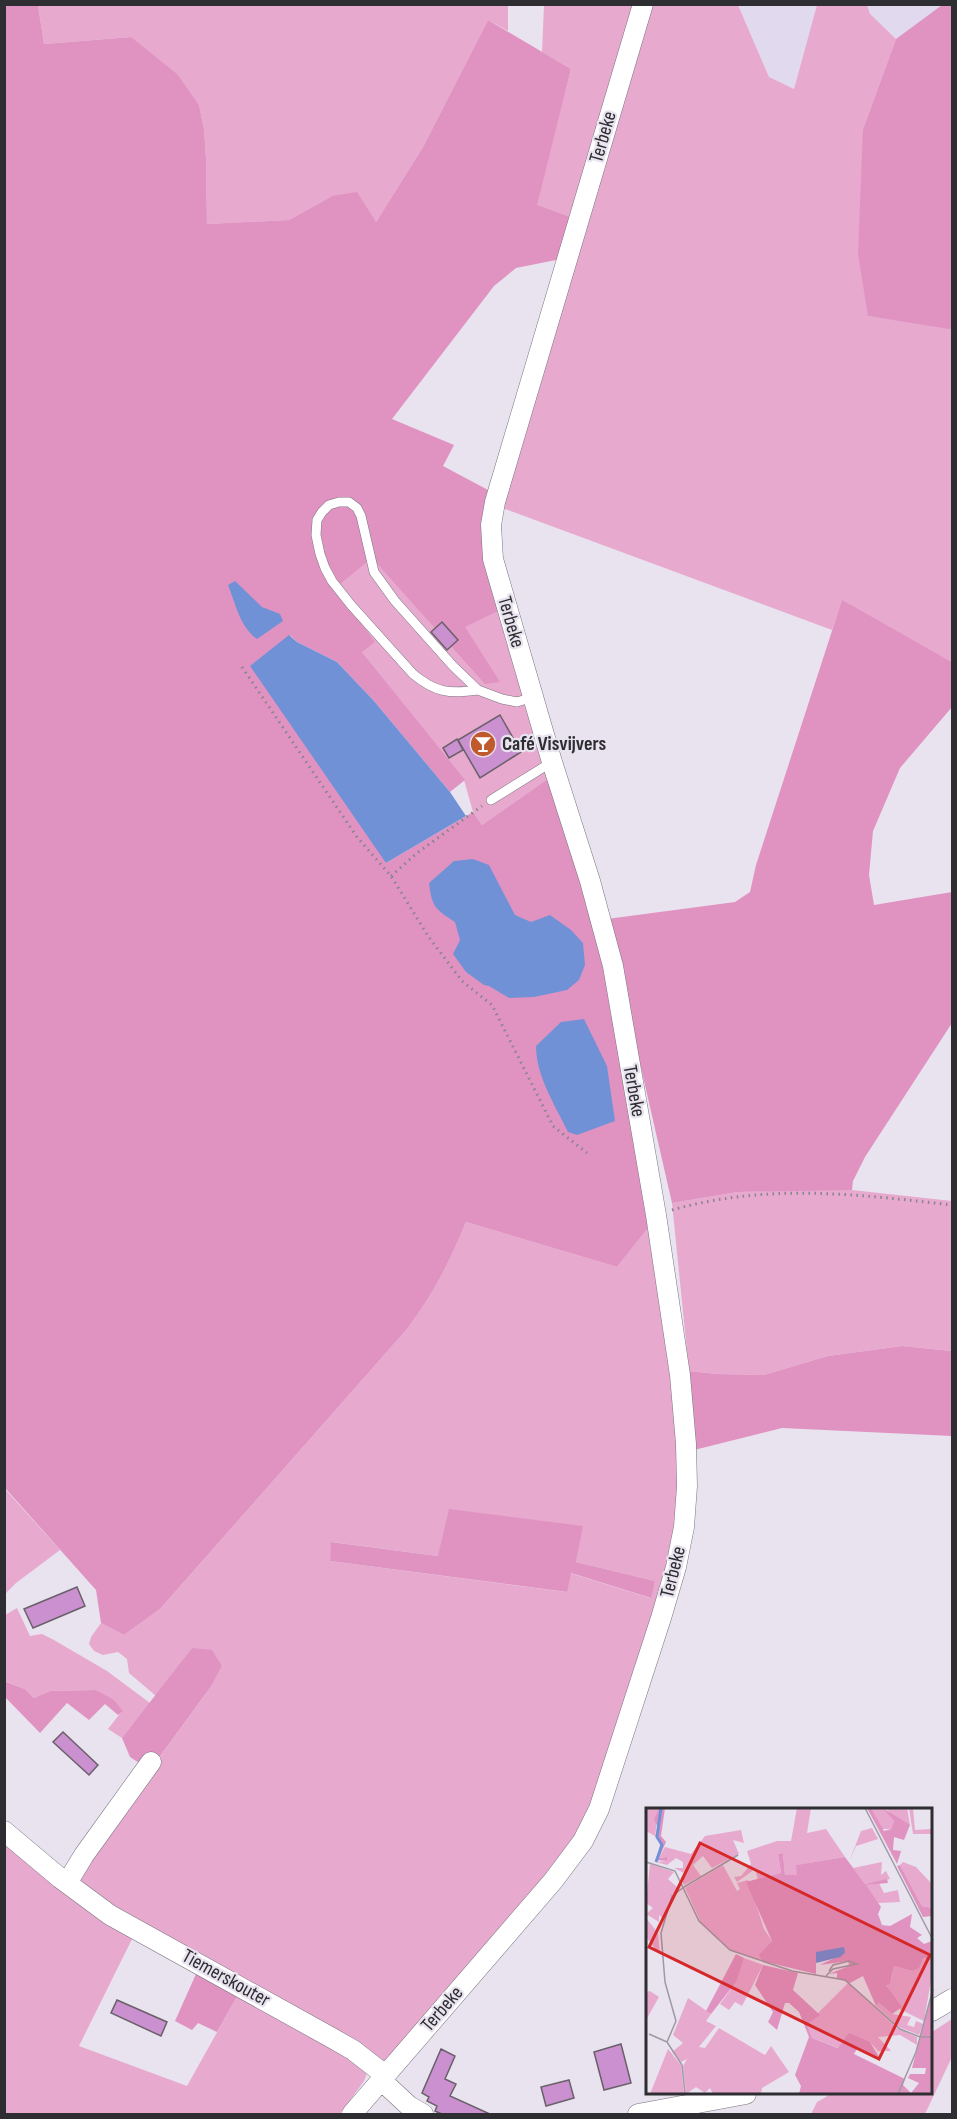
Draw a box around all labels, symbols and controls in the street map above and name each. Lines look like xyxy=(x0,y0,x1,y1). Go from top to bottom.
street label: Terbeke xyxy=(584,109,622,165)
street label: Terbeke xyxy=(492,594,530,650)
bar icon: Café Visvijvers xyxy=(468,729,498,759)
place label: Café Visvijvers xyxy=(502,732,606,756)
street label: Terbeke xyxy=(618,1063,650,1119)
street label: Terbeke xyxy=(655,1544,691,1600)
inset map xyxy=(646,1808,933,2095)
street label: Tiemerskouter xyxy=(178,1944,274,2012)
street label: Terbeke xyxy=(416,1981,468,2037)

